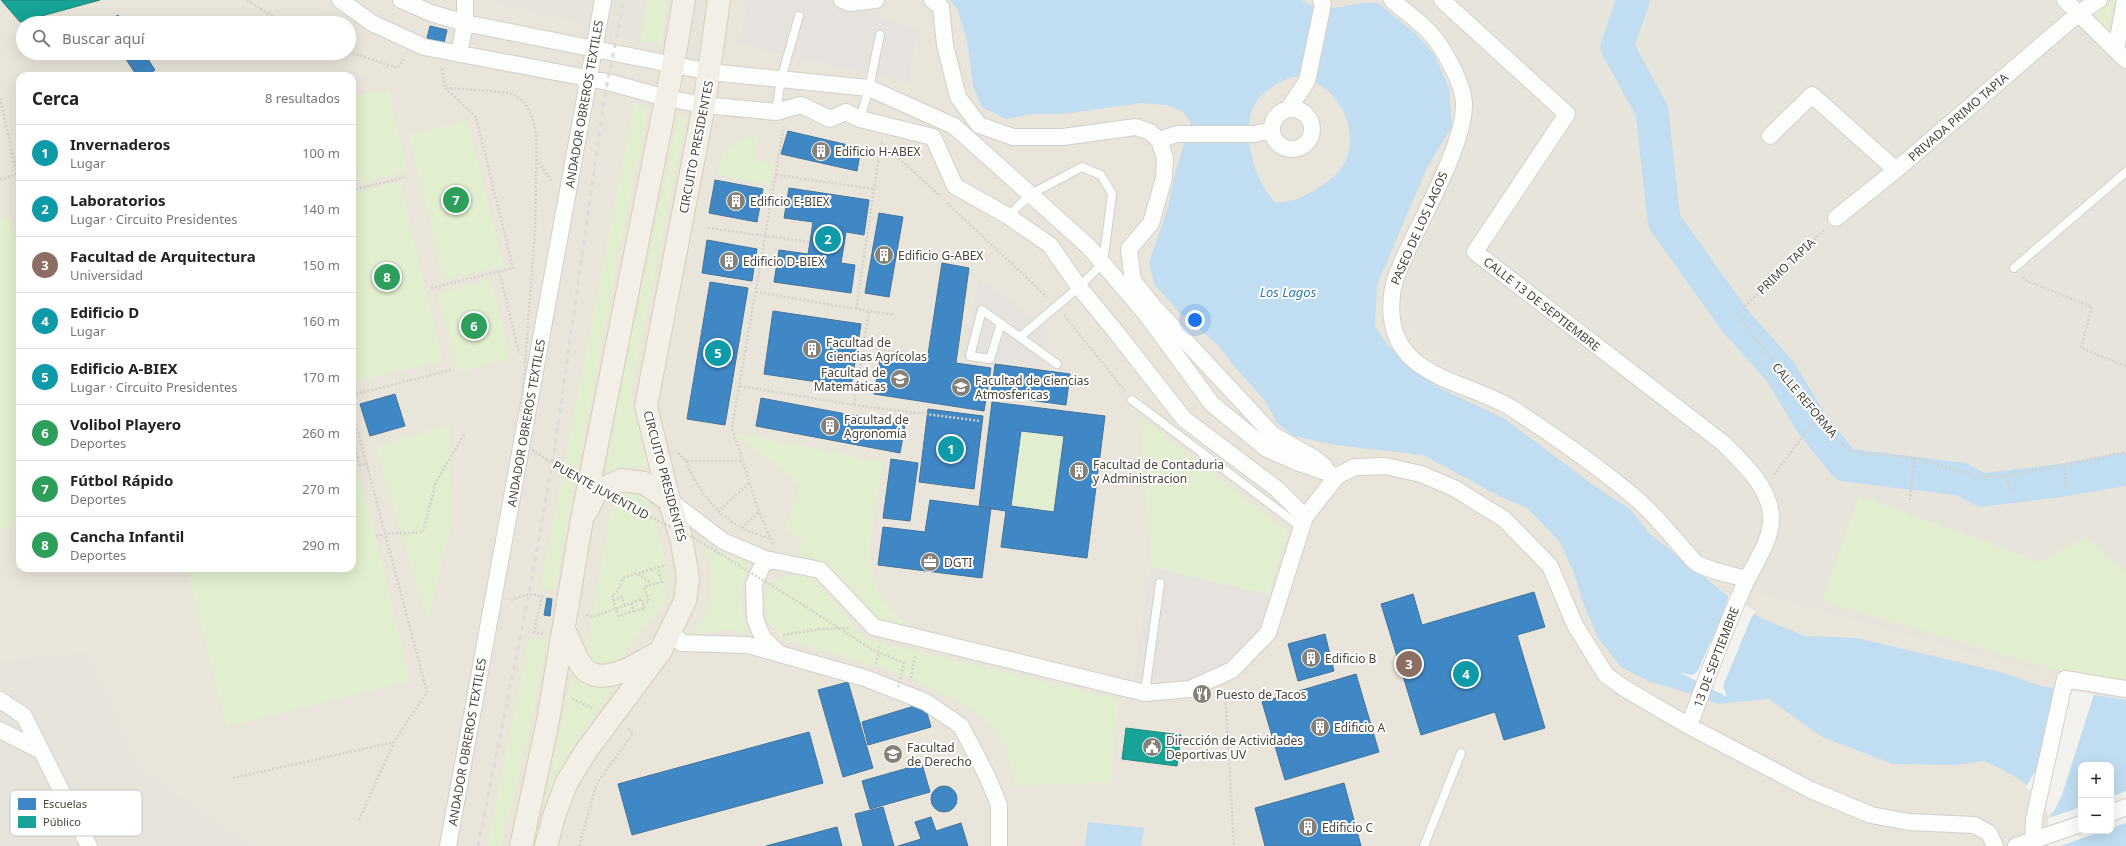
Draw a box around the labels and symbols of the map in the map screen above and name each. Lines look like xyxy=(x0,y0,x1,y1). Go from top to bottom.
street label: ANDADOR OBREROS TEXTILES xyxy=(561,18,607,189)
street label: PRIVADA PRIMO TAPIA xyxy=(1904,69,2012,165)
street label: CIRCUITO PRESIDENTES xyxy=(675,79,717,215)
building icon: Edificio H-ABEX xyxy=(810,140,832,162)
place label: Edificio H-ABEX xyxy=(835,143,921,160)
street label: PASEO DE LOS LAGOS xyxy=(1386,168,1452,287)
pin: 7 xyxy=(443,185,469,215)
building icon: Edificio E-BIEX xyxy=(725,190,747,212)
place label: Edificio E-BIEX xyxy=(750,193,830,210)
pin: 2 xyxy=(815,224,841,254)
street label: PRIMO TAPIA xyxy=(1753,234,1819,298)
building icon: Edificio G-ABEX xyxy=(873,244,895,266)
place label: Edificio G-ABEX xyxy=(898,247,983,264)
building icon: Edificio D-BIEX xyxy=(718,250,740,272)
place label: Edificio D-BIEX xyxy=(743,253,825,270)
street label: CALLE 13 DE SEPTIEMBRE xyxy=(1480,253,1604,355)
pin: 8 xyxy=(374,262,400,292)
water label: Los Lagos xyxy=(1260,283,1317,301)
your location xyxy=(1185,310,1205,330)
pin: 6 xyxy=(461,311,487,341)
place label: Facultad de Ciencias Agrícolas xyxy=(826,334,927,365)
street label: ANDADOR OBREROS TEXTILES xyxy=(503,337,549,508)
pin: 5 xyxy=(705,338,731,368)
building icon: Facultad de Ciencias Agrícolas xyxy=(801,338,823,360)
street label: CALLE REFORMA xyxy=(1768,359,1842,441)
place label: Facultad de Matemáticas xyxy=(814,364,886,395)
school or university icon: Facultad de Matemáticas xyxy=(889,368,911,390)
place label: Facultad de Ciencias Atmosfericas xyxy=(975,372,1090,403)
school or university icon: Facultad de Ciencias Atmosfericas xyxy=(950,376,972,398)
street label: CIRCUITO PRESIDENTES xyxy=(639,409,691,544)
place label: Facultad de Agronomía xyxy=(844,411,909,442)
building icon: Facultad de Agronomía xyxy=(819,415,841,437)
pin: 1 xyxy=(938,434,964,464)
street label: PUENTE JUVENTUD xyxy=(550,456,652,524)
place label: Facultad de Contaduria y Administracion xyxy=(1093,456,1224,487)
building icon: Facultad de Contaduria y Administracion xyxy=(1068,460,1090,482)
office icon: DGTI xyxy=(919,551,941,573)
place label: DGTI xyxy=(944,554,972,571)
street label: 13 DE SEPTIEMBRE xyxy=(1689,604,1743,710)
building icon: Edificio B xyxy=(1300,647,1322,669)
pin: 3 xyxy=(1396,649,1422,679)
place label: Edificio B xyxy=(1325,650,1377,667)
street label: ANDADOR OBREROS TEXTILES xyxy=(444,656,490,827)
pin: 4 xyxy=(1453,659,1479,689)
restaurant icon: Puesto de Tacos xyxy=(1191,683,1213,705)
place label: Puesto de Tacos xyxy=(1216,686,1307,703)
building icon: Edificio A xyxy=(1309,716,1331,738)
place label: Edificio A xyxy=(1334,719,1386,736)
place label: Dirección de Actividades Deportivas UV xyxy=(1166,732,1303,763)
public building icon: Dirección de Actividades Deportivas UV xyxy=(1141,736,1163,758)
place label: Facultad de Derecho xyxy=(907,739,972,770)
school or university icon: Facultad de Derecho xyxy=(882,743,904,765)
legend xyxy=(10,790,142,836)
text: Escuelas xyxy=(43,796,87,811)
text: Público xyxy=(43,814,81,829)
building icon: Edificio C xyxy=(1297,816,1319,838)
place label: Edificio C xyxy=(1322,819,1374,836)

